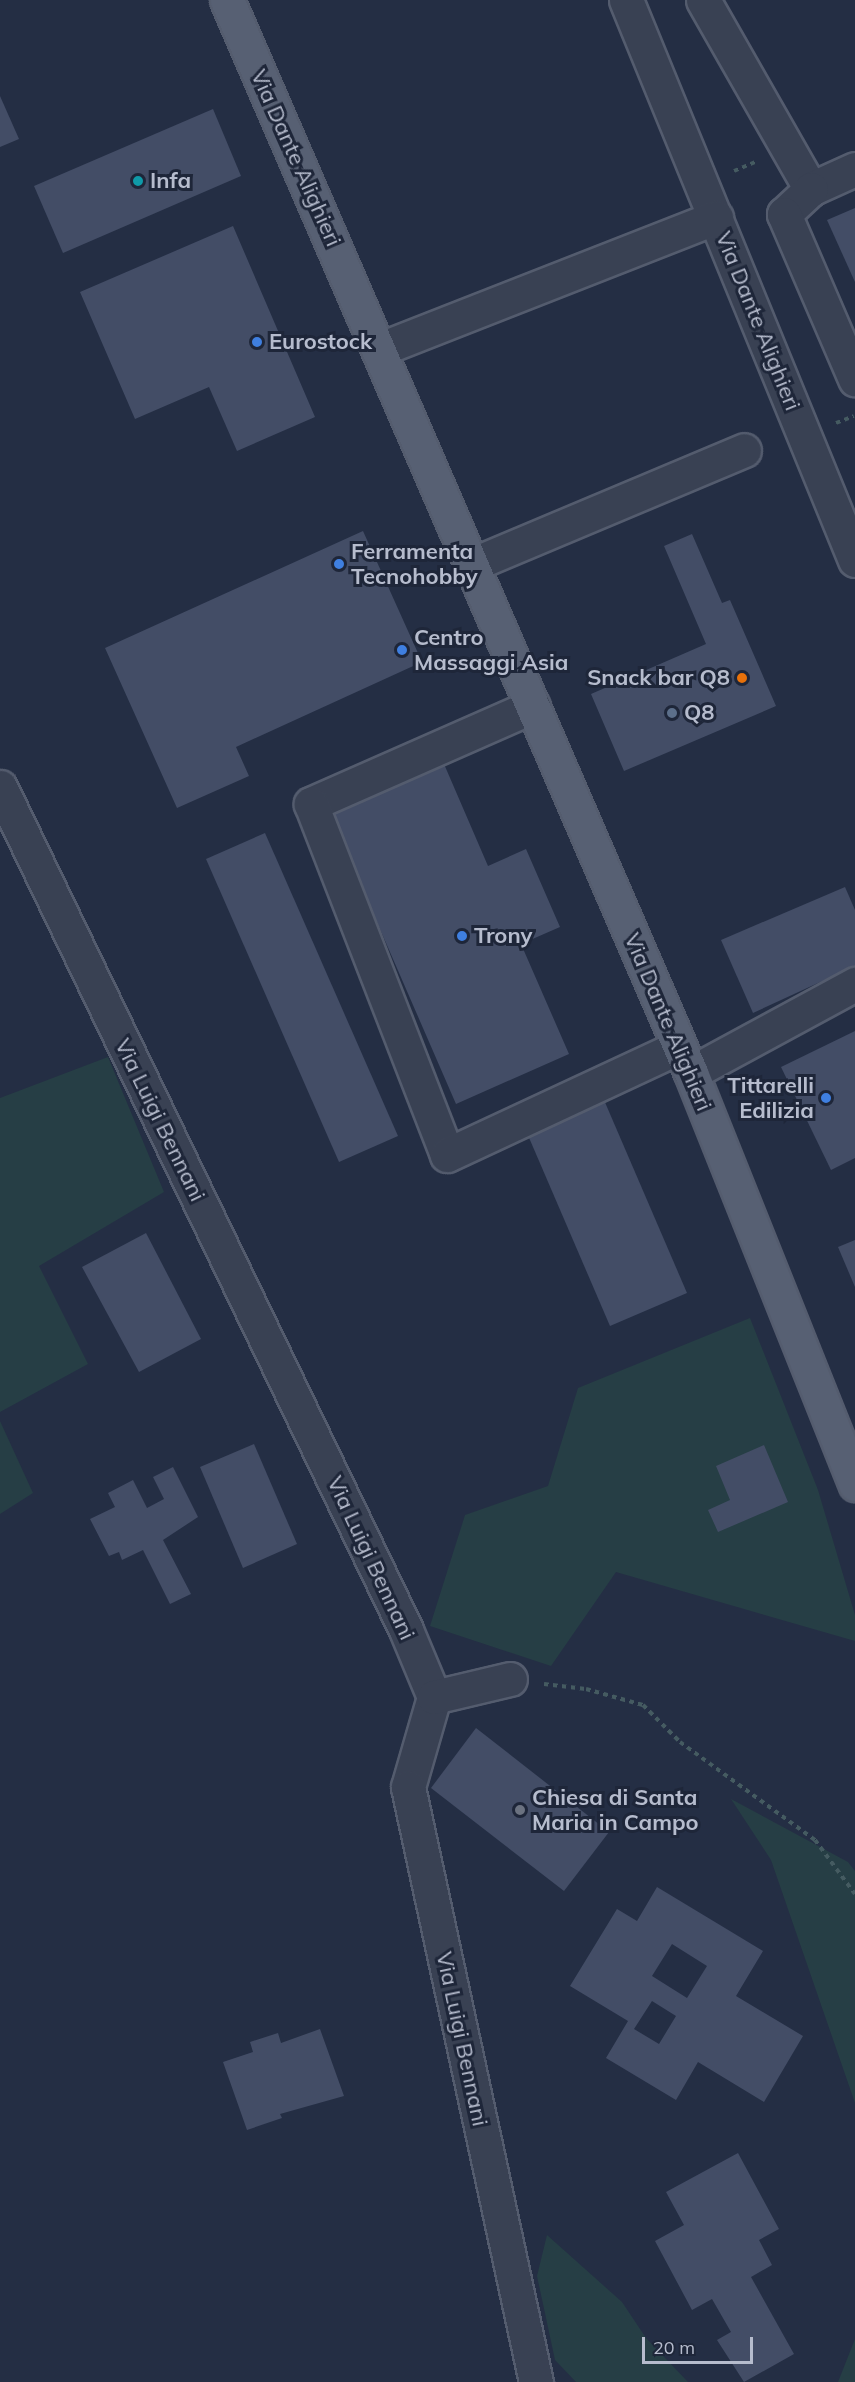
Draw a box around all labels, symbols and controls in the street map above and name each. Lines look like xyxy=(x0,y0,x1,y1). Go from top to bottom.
street label: Via Dante Alighieri xyxy=(245,66,347,250)
place label: Infa xyxy=(150,168,191,194)
marker: Infa xyxy=(131,174,145,188)
street label: Via Dante Alighieri xyxy=(710,228,806,414)
place label: Eurostock xyxy=(269,329,372,355)
marker: Eurostock xyxy=(250,335,264,349)
place label: Ferramenta Tecnohobby xyxy=(351,538,478,590)
marker: Ferramenta Tecnohobby xyxy=(332,557,346,571)
place label: Centro Massaggi Asia xyxy=(414,624,568,676)
marker: Centro Massaggi Asia xyxy=(395,643,409,657)
place label: Snack bar Q8 xyxy=(587,665,730,691)
marker: Snack bar Q8 xyxy=(735,671,749,685)
place label: Q8 xyxy=(684,700,715,726)
marker: Q8 xyxy=(665,706,679,720)
place label: Trony xyxy=(474,923,532,949)
marker: Trony xyxy=(455,929,469,943)
street label: Via Dante Alighieri xyxy=(619,929,717,1115)
street label: Via Luigi Bennani xyxy=(109,1034,211,1206)
place label: Tittarelli Edilizia xyxy=(727,1072,814,1124)
marker: Tittarelli Edilizia xyxy=(819,1091,833,1105)
street label: Via Luigi Bennani xyxy=(322,1472,420,1644)
place label: Chiesa di Santa Maria in Campo xyxy=(532,1784,699,1836)
marker: Chiesa di Santa Maria in Campo xyxy=(513,1803,527,1817)
street label: Via Luigi Bennani xyxy=(431,1949,493,2129)
scale bar xyxy=(645,2325,756,2363)
text: 20 m xyxy=(653,2336,695,2359)

